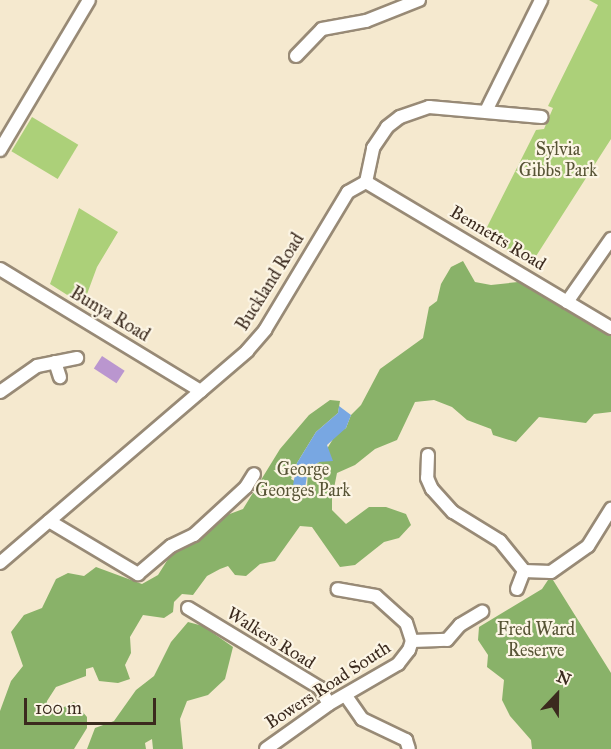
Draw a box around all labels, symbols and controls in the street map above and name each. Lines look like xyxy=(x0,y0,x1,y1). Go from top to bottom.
park label: Sylvia Gibbs Park xyxy=(519,139,597,182)
street label: Bennetts Road xyxy=(446,201,550,275)
street label: Buckland Road xyxy=(231,229,309,335)
street label: Bunya Road xyxy=(66,282,154,346)
park label: George Georges Park xyxy=(255,459,351,502)
street label: Walkers Road xyxy=(223,602,319,674)
park label: Fred Ward Reserve xyxy=(497,619,575,662)
street label: Bowers Road South xyxy=(261,636,395,734)
north arrow xyxy=(527,665,587,725)
text: N xyxy=(554,666,574,689)
scale bar xyxy=(27,686,159,724)
text: 100 m xyxy=(35,697,82,719)

